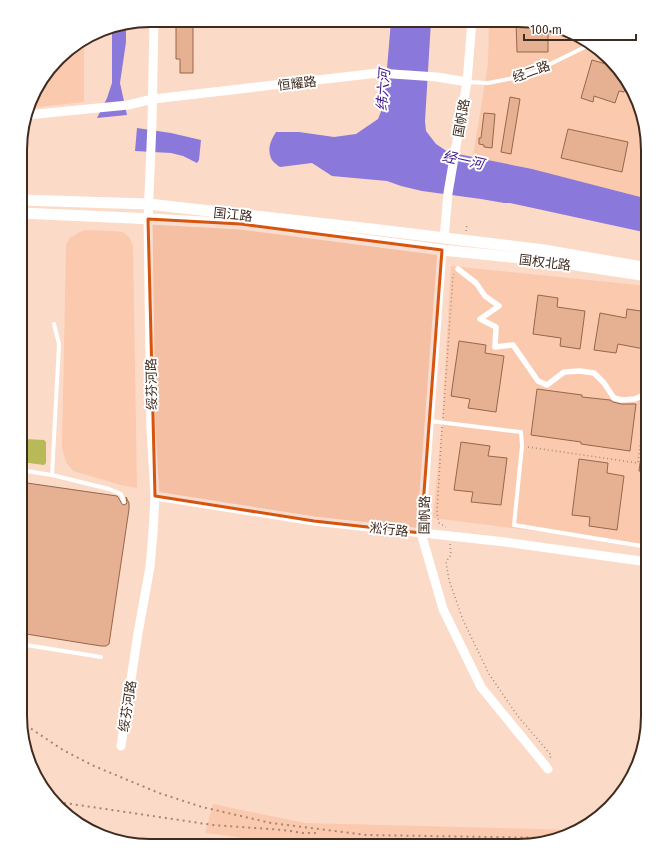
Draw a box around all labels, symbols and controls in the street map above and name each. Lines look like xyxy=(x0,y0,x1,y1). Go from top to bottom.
scale bar xyxy=(524,16,636,42)
text: 100 m xyxy=(530,23,562,37)
street label: 经二路 xyxy=(510,58,552,85)
water label: 纬六河 xyxy=(374,66,394,112)
street label: 恒耀路 xyxy=(277,74,317,93)
street label: 国帆路 xyxy=(451,98,472,139)
water label: 经一河 xyxy=(441,148,488,174)
street label: 国江路 xyxy=(213,205,253,224)
street label: 国权北路 xyxy=(518,252,572,273)
street label: 绥芬河路 xyxy=(144,358,159,410)
street label: 国帆路 xyxy=(417,495,432,535)
street label: 淞行路 xyxy=(369,520,409,539)
street label: 绥芬河路 xyxy=(116,679,139,733)

